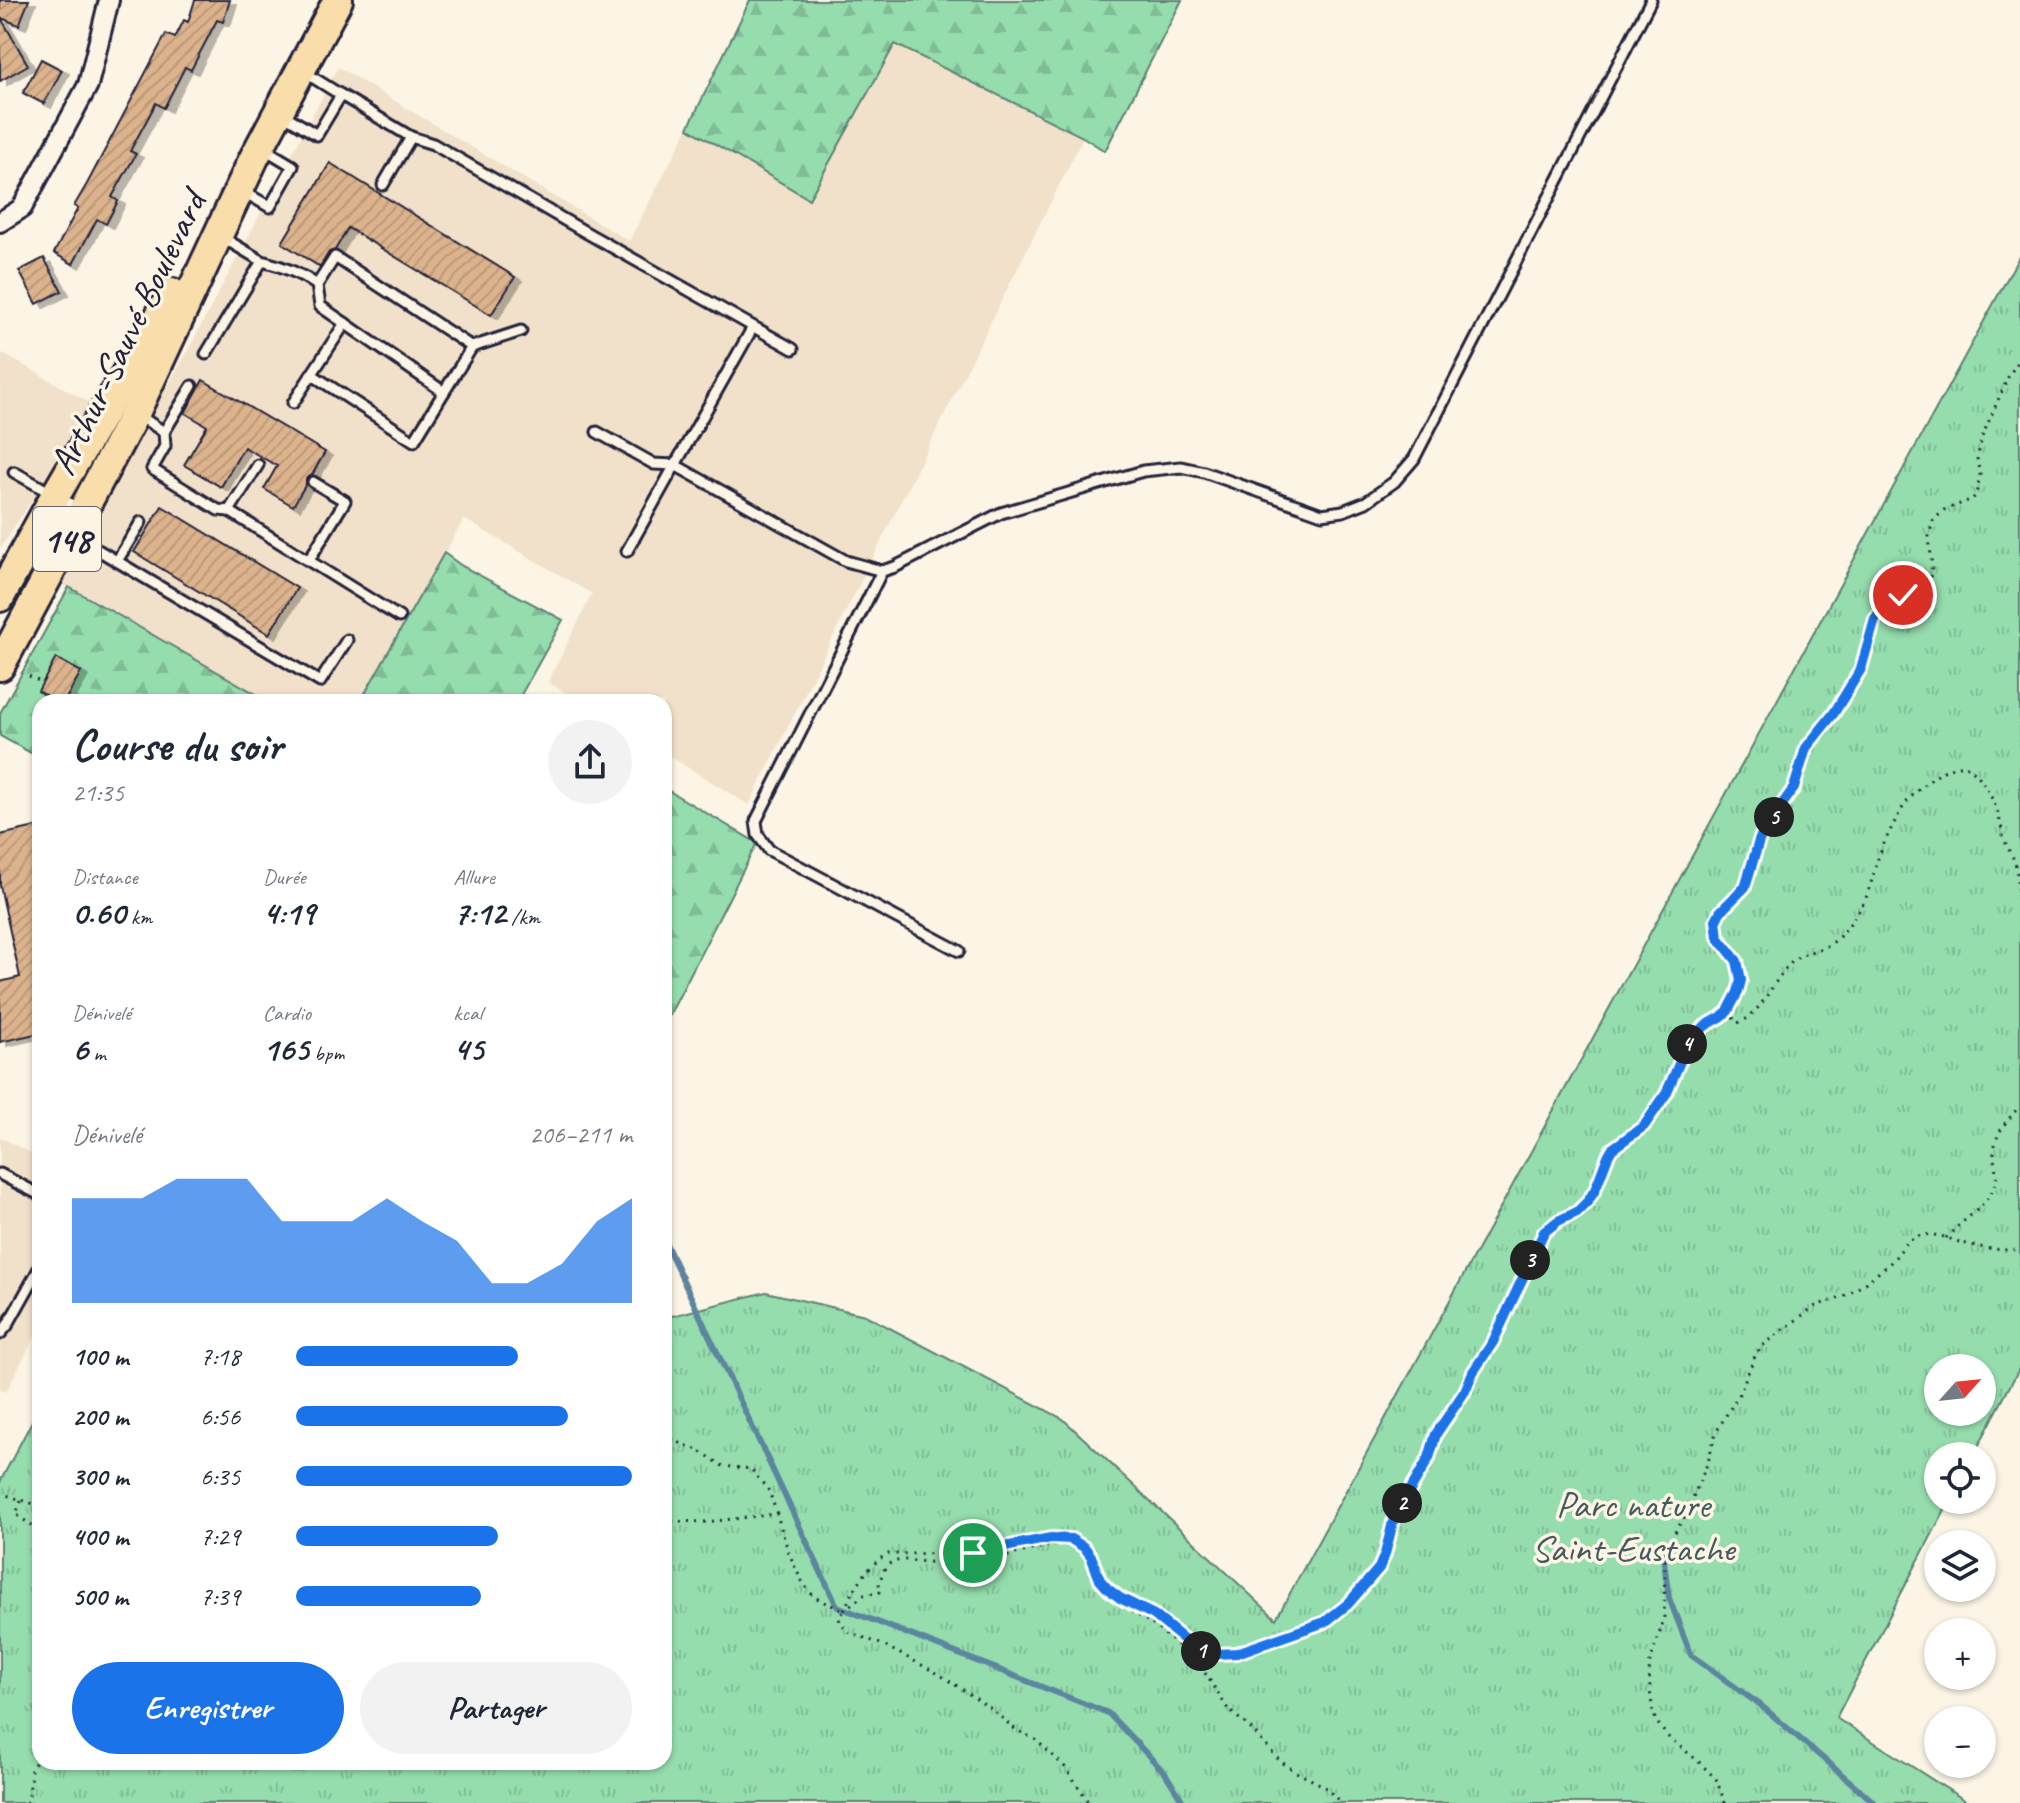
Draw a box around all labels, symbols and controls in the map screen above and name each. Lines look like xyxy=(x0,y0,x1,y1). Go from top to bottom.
street label: Arthur-Sauvé Boulevard xyxy=(39,179,219,482)
road number: 148 xyxy=(33,507,101,571)
pin xyxy=(1869,561,1937,629)
icon: check xyxy=(1881,573,1925,617)
text: Course du soir xyxy=(72,718,282,773)
button: share xyxy=(548,720,632,804)
text: 21:35 xyxy=(72,776,124,809)
pin: 5 xyxy=(1754,797,1794,837)
text: 5 xyxy=(1769,803,1779,831)
text: Distance xyxy=(72,863,138,891)
text: Durée xyxy=(263,863,306,891)
text: Allure xyxy=(453,863,495,891)
text: 0.60 xyxy=(72,891,125,934)
text: 4:19 xyxy=(263,891,315,934)
text: 7:12 xyxy=(453,891,506,934)
text: km xyxy=(125,903,152,931)
text: /km xyxy=(506,903,540,931)
text: Dénivelé xyxy=(72,999,131,1027)
text: Cardio xyxy=(263,999,311,1027)
text: kcal xyxy=(453,999,482,1027)
pin: 4 xyxy=(1667,1024,1707,1064)
text: 6 xyxy=(72,1027,88,1070)
text: 165 xyxy=(263,1027,309,1070)
text: 45 xyxy=(453,1027,483,1070)
text: 4 xyxy=(1682,1030,1692,1058)
text: m xyxy=(88,1039,106,1067)
text: bpm xyxy=(309,1039,344,1067)
text: Dénivelé xyxy=(72,1118,142,1151)
text: 206–211 m xyxy=(529,1118,632,1151)
pin: 3 xyxy=(1510,1240,1550,1280)
text: 3 xyxy=(1525,1246,1535,1274)
text: 100 m xyxy=(72,1340,128,1373)
text: 7:18 xyxy=(200,1340,240,1373)
north arrow xyxy=(1924,1354,1996,1426)
map controls xyxy=(1924,1354,1996,1778)
text: 200 m xyxy=(72,1400,128,1433)
text: 6:56 xyxy=(200,1400,240,1433)
button: locate xyxy=(1924,1442,1996,1514)
text: 300 m xyxy=(72,1460,128,1493)
text: 6:35 xyxy=(200,1460,240,1493)
park label: Parc nature Saint-Eustache xyxy=(1532,1481,1737,1572)
pin: 2 xyxy=(1382,1483,1422,1523)
text: 2 xyxy=(1397,1489,1407,1517)
pin xyxy=(939,1519,1007,1587)
text: 400 m xyxy=(72,1520,128,1553)
text: 7:29 xyxy=(200,1520,240,1553)
button: layers xyxy=(1924,1530,1996,1602)
icon: arrive xyxy=(951,1531,995,1575)
text: 500 m xyxy=(72,1580,128,1613)
text: 7:39 xyxy=(200,1580,240,1613)
button: + xyxy=(1924,1618,1996,1690)
pin: 1 xyxy=(1181,1631,1221,1671)
text: 1 xyxy=(1196,1637,1206,1665)
button: Enregistrer xyxy=(72,1662,344,1754)
button: Partager xyxy=(360,1662,632,1754)
button: − xyxy=(1924,1706,1996,1778)

